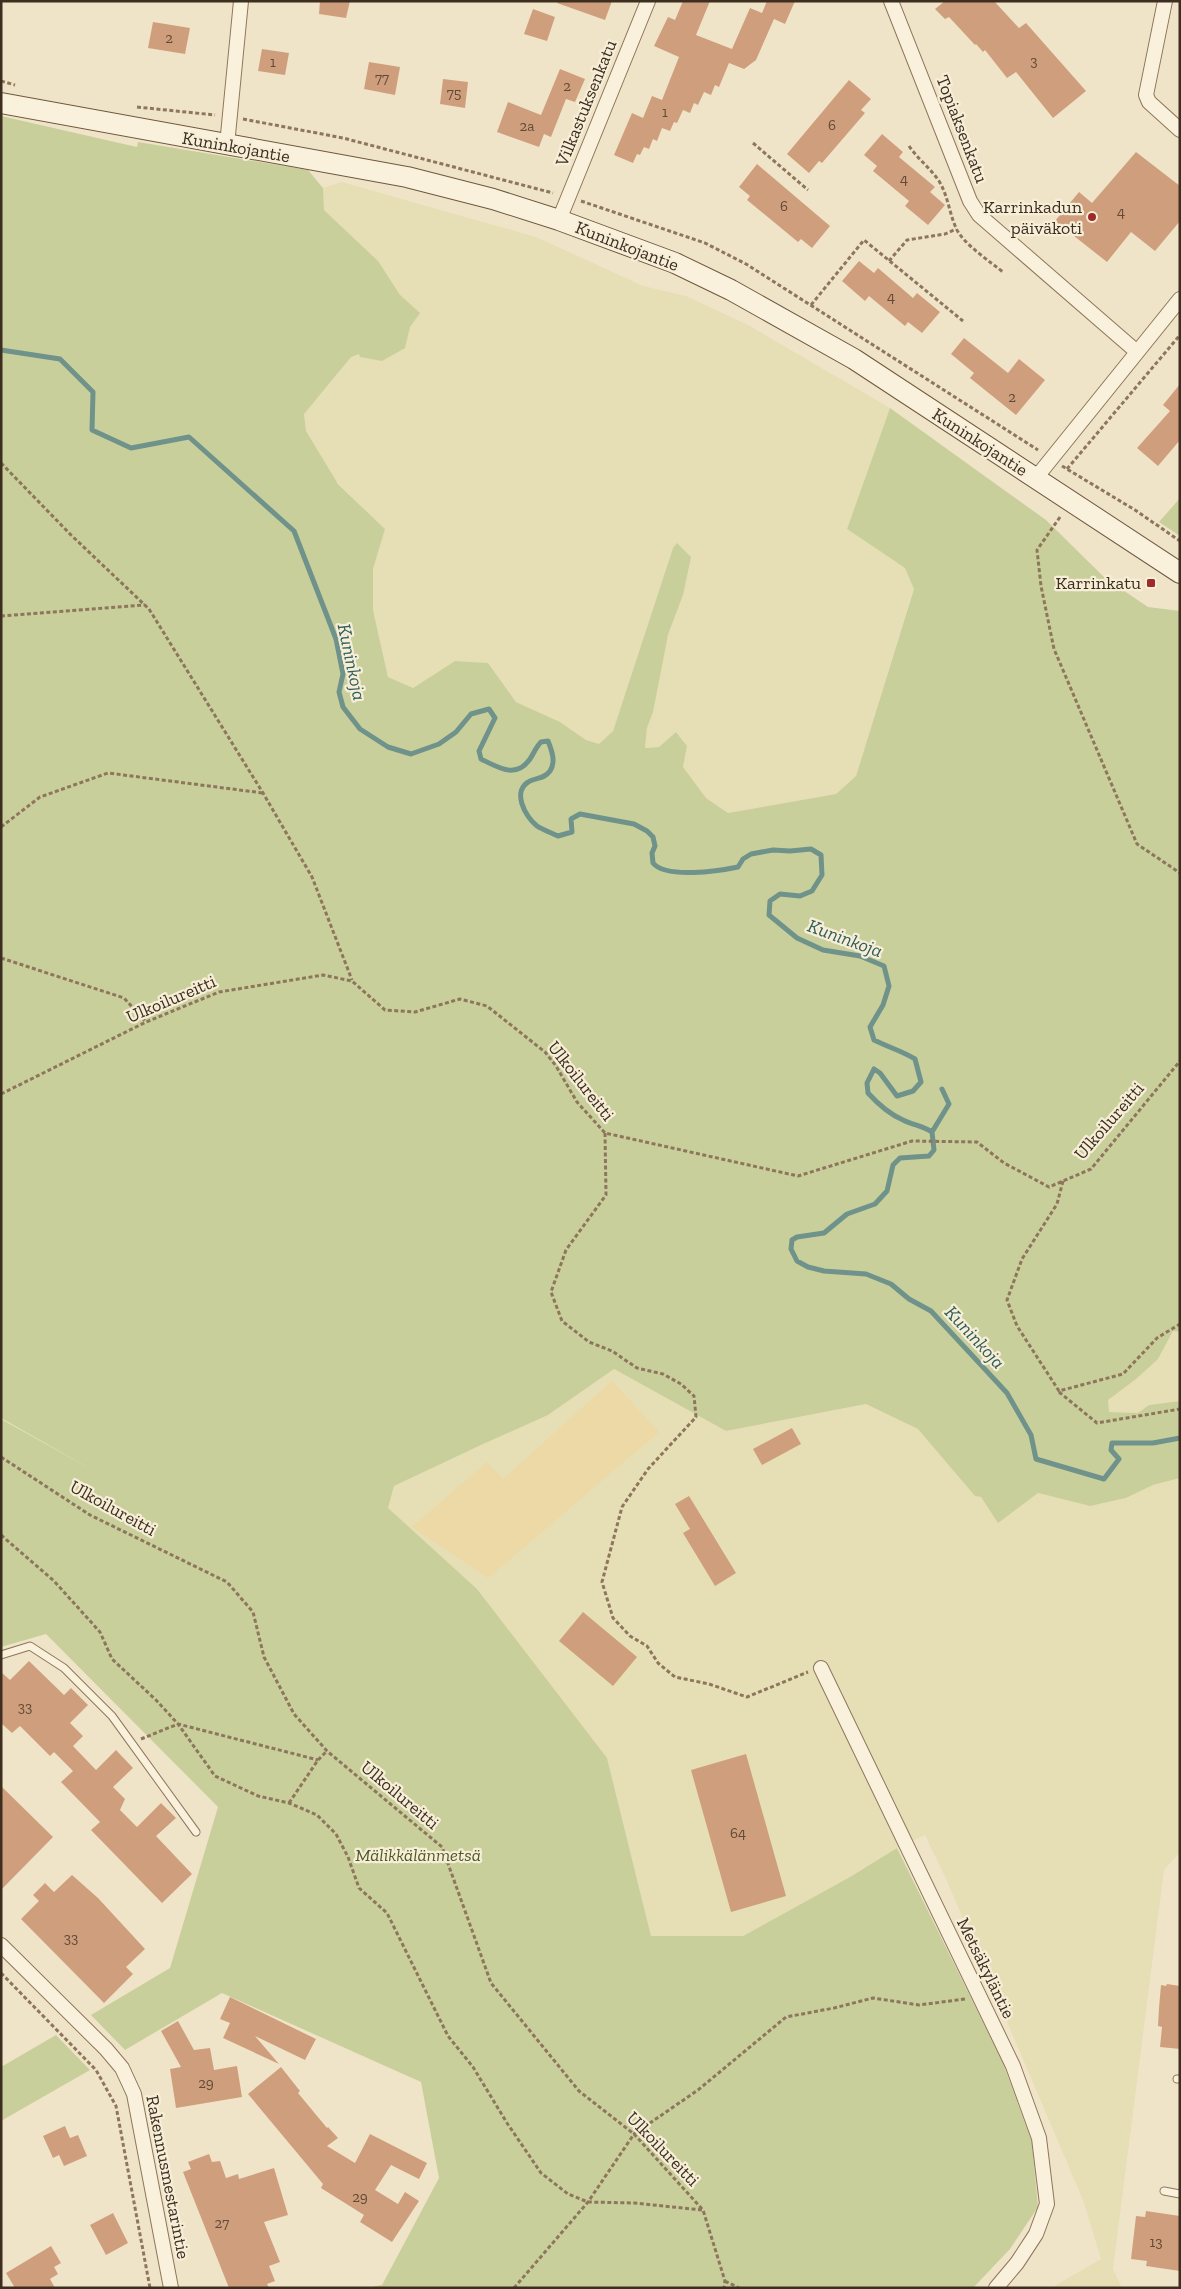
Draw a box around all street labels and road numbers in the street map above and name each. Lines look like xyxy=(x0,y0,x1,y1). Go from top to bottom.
street label: Vilkastuksenkatu xyxy=(550,36,621,170)
street label: Topiaksenkatu xyxy=(931,72,993,186)
street label: Kuninkojantie xyxy=(180,127,292,167)
street label: Kuninkojantie xyxy=(572,216,682,276)
street label: Kuninkojantie xyxy=(928,403,1032,481)
street label: Ulkoilureitti xyxy=(123,970,219,1028)
street label: Ulkoilureitti xyxy=(543,1037,619,1125)
street label: Ulkoilureitti xyxy=(1069,1078,1149,1164)
street label: Ulkoilureitti xyxy=(66,1475,160,1541)
street label: Ulkoilureitti xyxy=(356,1756,444,1834)
street label: Metsäkyläntie xyxy=(952,1914,1020,2022)
street label: Rakennusmestarintie xyxy=(141,2093,195,2261)
street label: Ulkoilureitti xyxy=(622,2107,704,2191)

